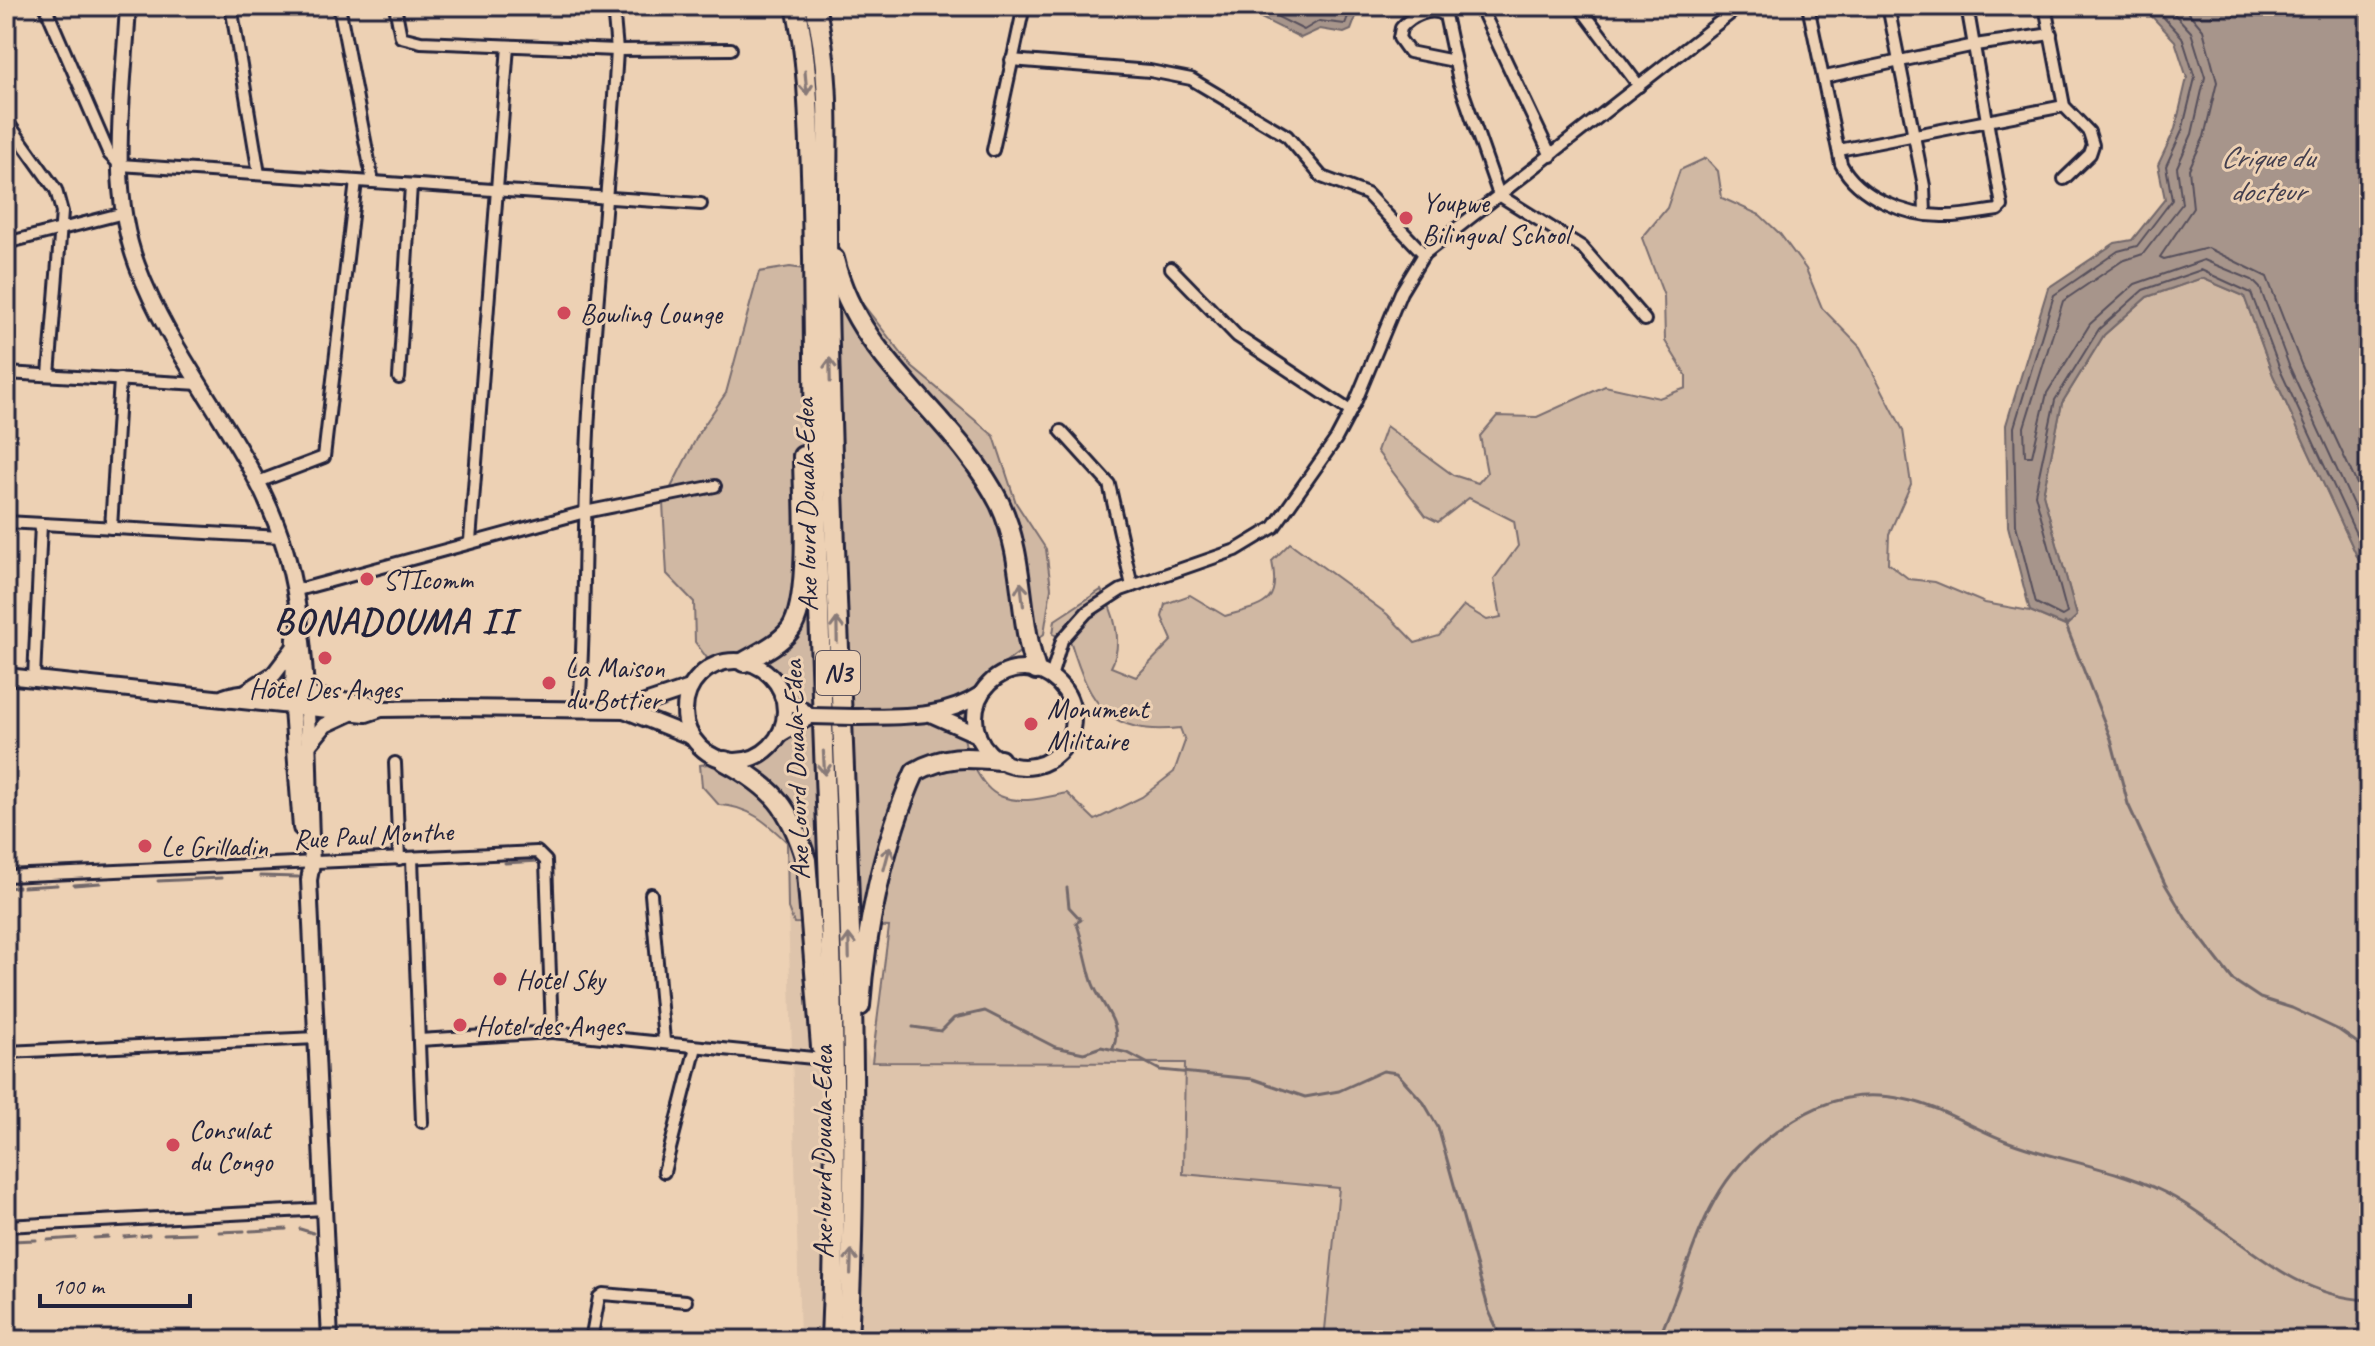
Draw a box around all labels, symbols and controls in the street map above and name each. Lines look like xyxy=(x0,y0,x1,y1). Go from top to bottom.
one-way arrow xyxy=(799,69,814,96)
water label: Crique du docteur xyxy=(2220,138,2318,210)
place label: Youpwe Bilingual School xyxy=(1422,185,1575,252)
marker: Youpwe Bilingual School xyxy=(1397,209,1415,227)
place label: Bowling Lounge xyxy=(580,296,724,331)
marker: Bowling Lounge xyxy=(555,304,573,322)
one-way arrow xyxy=(823,357,838,384)
street label: Axe lourd Douala-Edea xyxy=(787,396,825,612)
place label: STIcomm xyxy=(383,562,475,597)
marker: STIcomm xyxy=(358,570,376,588)
one-way arrow xyxy=(1014,581,1029,607)
district label: BONADOUMA II xyxy=(274,598,522,644)
one-way arrow xyxy=(829,617,844,644)
marker: Hôtel Des Anges xyxy=(316,649,334,667)
place label: La Maison du Bottier xyxy=(565,650,665,717)
road number: N3 xyxy=(816,651,860,695)
street label: Axe Lourd Douala-Edea xyxy=(775,658,817,881)
place label: Hôtel Des Anges xyxy=(249,671,403,706)
marker: La Maison du Bottier xyxy=(540,674,558,692)
place label: Monument Militaire xyxy=(1047,691,1151,758)
marker: Monument Militaire xyxy=(1022,715,1040,733)
one-way arrow xyxy=(817,749,832,776)
street label: Rue Paul Monthe xyxy=(292,813,456,857)
place label: Le Grilladin xyxy=(161,829,268,864)
marker: Le Grilladin xyxy=(136,837,154,855)
one-way arrow xyxy=(880,845,895,871)
one-way arrow xyxy=(841,933,856,960)
place label: Hotel Sky xyxy=(516,962,607,997)
marker: Hotel Sky xyxy=(491,970,509,988)
place label: Hotel des Anges xyxy=(476,1008,626,1043)
marker: Hotel des Anges xyxy=(451,1016,469,1034)
street label: Axe lourd Douala-Edea xyxy=(805,1044,840,1259)
place label: Consulat du Congo xyxy=(189,1112,275,1179)
marker: Consulat du Congo xyxy=(164,1136,182,1154)
one-way arrow xyxy=(843,1249,858,1276)
scale bar xyxy=(40,1258,190,1308)
text: 100 m xyxy=(52,1271,106,1301)

